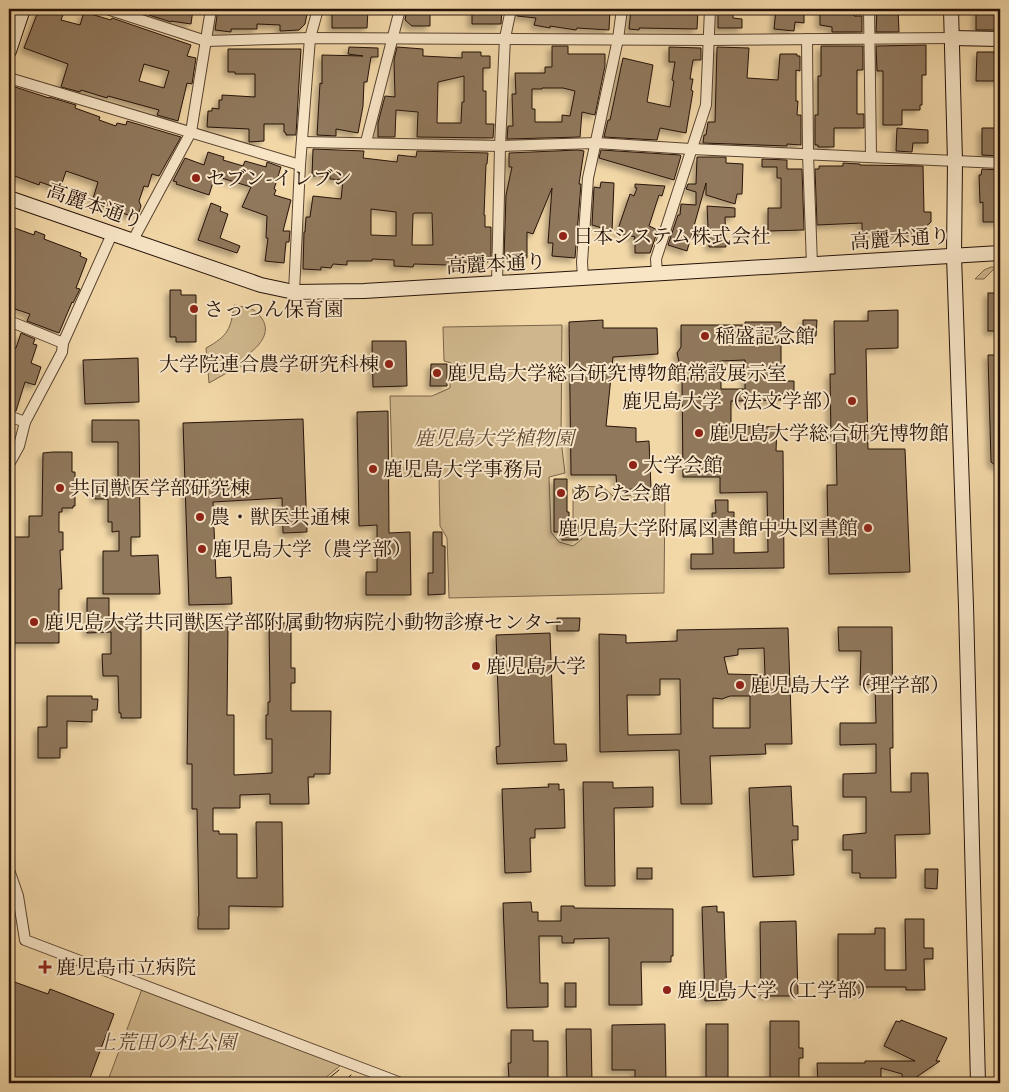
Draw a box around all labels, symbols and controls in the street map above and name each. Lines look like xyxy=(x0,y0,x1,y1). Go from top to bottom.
place label: セブン-イレブン xyxy=(206,165,352,192)
marker: セブン-イレブン xyxy=(190,172,202,184)
street label: 高麗本通り xyxy=(43,177,147,235)
street label: 高麗本通り xyxy=(849,222,951,256)
place label: 日本システム株式会社 xyxy=(573,223,771,250)
marker: 日本システム株式会社 xyxy=(557,230,569,242)
street label: 高麗本通り xyxy=(445,248,547,280)
place label: さっつん保育園 xyxy=(204,296,344,323)
marker: さっつん保育園 xyxy=(188,303,200,315)
place label: 稲盛記念館 xyxy=(715,323,815,350)
marker: 稲盛記念館 xyxy=(699,330,711,342)
place label: 大学院連合農学研究科棟 xyxy=(159,351,379,378)
marker: 大学院連合農学研究科棟 xyxy=(383,358,395,370)
place label: 鹿児島大学総合研究博物館常設展示室 xyxy=(447,360,787,387)
marker: 鹿児島大学総合研究博物館常設展示室 xyxy=(431,367,443,379)
place label: 鹿児島大学（法文学部） xyxy=(622,388,842,415)
marker: 鹿児島大学（法文学部） xyxy=(846,395,858,407)
place label: 鹿児島大学総合研究博物館 xyxy=(709,420,949,447)
park label: 鹿児島大学植物園 xyxy=(414,425,577,452)
marker: 鹿児島大学総合研究博物館 xyxy=(693,427,705,439)
place label: 大学会館 xyxy=(643,452,723,479)
place label: 鹿児島大学事務局 xyxy=(383,456,543,483)
marker: 大学会館 xyxy=(627,459,639,471)
marker: 鹿児島大学事務局 xyxy=(367,463,379,475)
place label: 共同獣医学部研究棟 xyxy=(70,475,250,502)
place label: あらた会館 xyxy=(571,480,671,507)
marker: 共同獣医学部研究棟 xyxy=(54,482,66,494)
marker: あらた会館 xyxy=(555,487,567,499)
place label: 農・獣医共通棟 xyxy=(210,504,350,531)
marker: 農・獣医共通棟 xyxy=(194,511,206,523)
place label: 鹿児島大学附属図書館中央図書館 xyxy=(558,515,858,542)
marker: 鹿児島大学附属図書館中央図書館 xyxy=(862,522,874,534)
place label: 鹿児島大学（農学部） xyxy=(212,536,412,563)
marker: 鹿児島大学（農学部） xyxy=(196,543,208,555)
place label: 鹿児島大学共同獣医学部附属動物病院小動物診療センター xyxy=(44,609,563,636)
marker: 鹿児島大学共同獣医学部附属動物病院小動物診療センター xyxy=(28,616,40,628)
place label: 鹿児島大学 xyxy=(486,653,586,680)
marker: 鹿児島大学 xyxy=(470,660,482,672)
place label: 鹿児島大学（理学部） xyxy=(750,672,950,699)
marker: 鹿児島大学（理学部） xyxy=(734,679,746,691)
place label: 鹿児島市立病院 xyxy=(56,954,196,981)
marker: 鹿児島市立病院 xyxy=(38,960,52,974)
place label: 鹿児島大学（工学部） xyxy=(677,977,877,1004)
marker: 鹿児島大学（工学部） xyxy=(661,984,673,996)
park label: 上荒田の杜公園 xyxy=(96,1029,239,1056)

